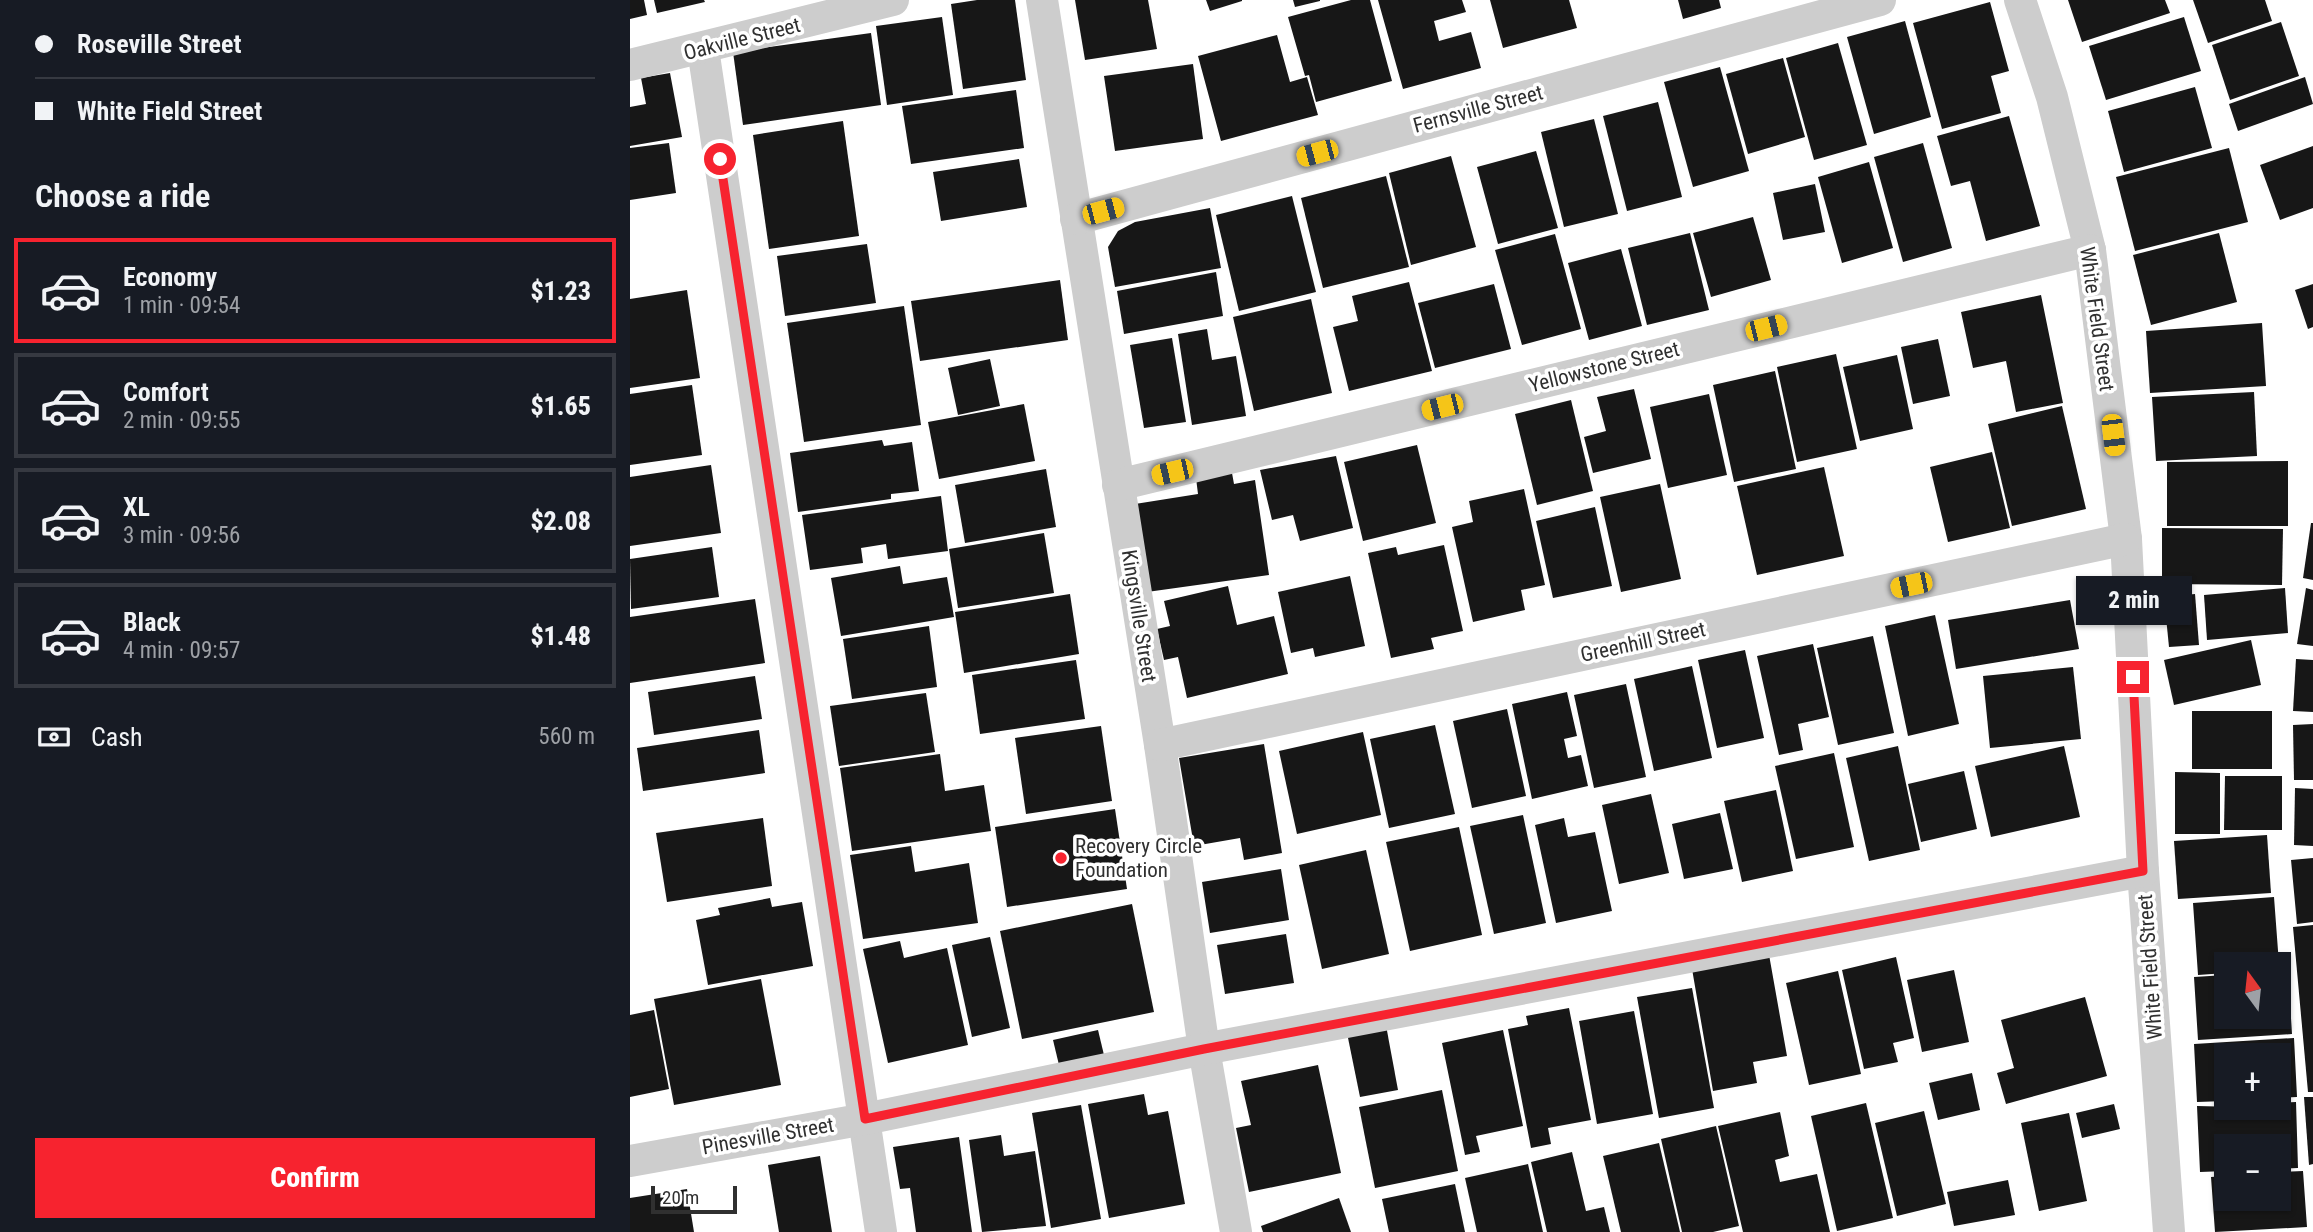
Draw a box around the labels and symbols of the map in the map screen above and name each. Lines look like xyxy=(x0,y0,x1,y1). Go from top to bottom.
street label: Oakville Street xyxy=(681,13,803,65)
street label: Fernsville Street xyxy=(1411,80,1545,138)
car xyxy=(1294,137,1341,169)
route start xyxy=(704,143,736,175)
car xyxy=(1080,195,1127,227)
street label: White Field Street xyxy=(2075,245,2119,393)
car xyxy=(1744,313,1789,343)
street label: Yellowstone Street xyxy=(1526,337,1682,397)
car xyxy=(1420,392,1465,422)
car xyxy=(2101,413,2126,457)
car xyxy=(1150,457,1195,487)
street label: Kingsville Street xyxy=(1117,548,1161,684)
car xyxy=(1889,570,1934,600)
callout: 2 min xyxy=(2075,576,2191,624)
street label: Greenhill Street xyxy=(1578,617,1708,667)
route end xyxy=(2117,661,2149,693)
place label: Recovery Circle Foundation xyxy=(1075,834,1202,882)
marker: Recovery Circle Foundation xyxy=(1053,850,1069,866)
street label: White Field Street xyxy=(2133,893,2167,1041)
north arrow xyxy=(2214,952,2291,1029)
street label: Pinesville Street xyxy=(700,1113,836,1159)
scale bar xyxy=(651,1183,737,1215)

